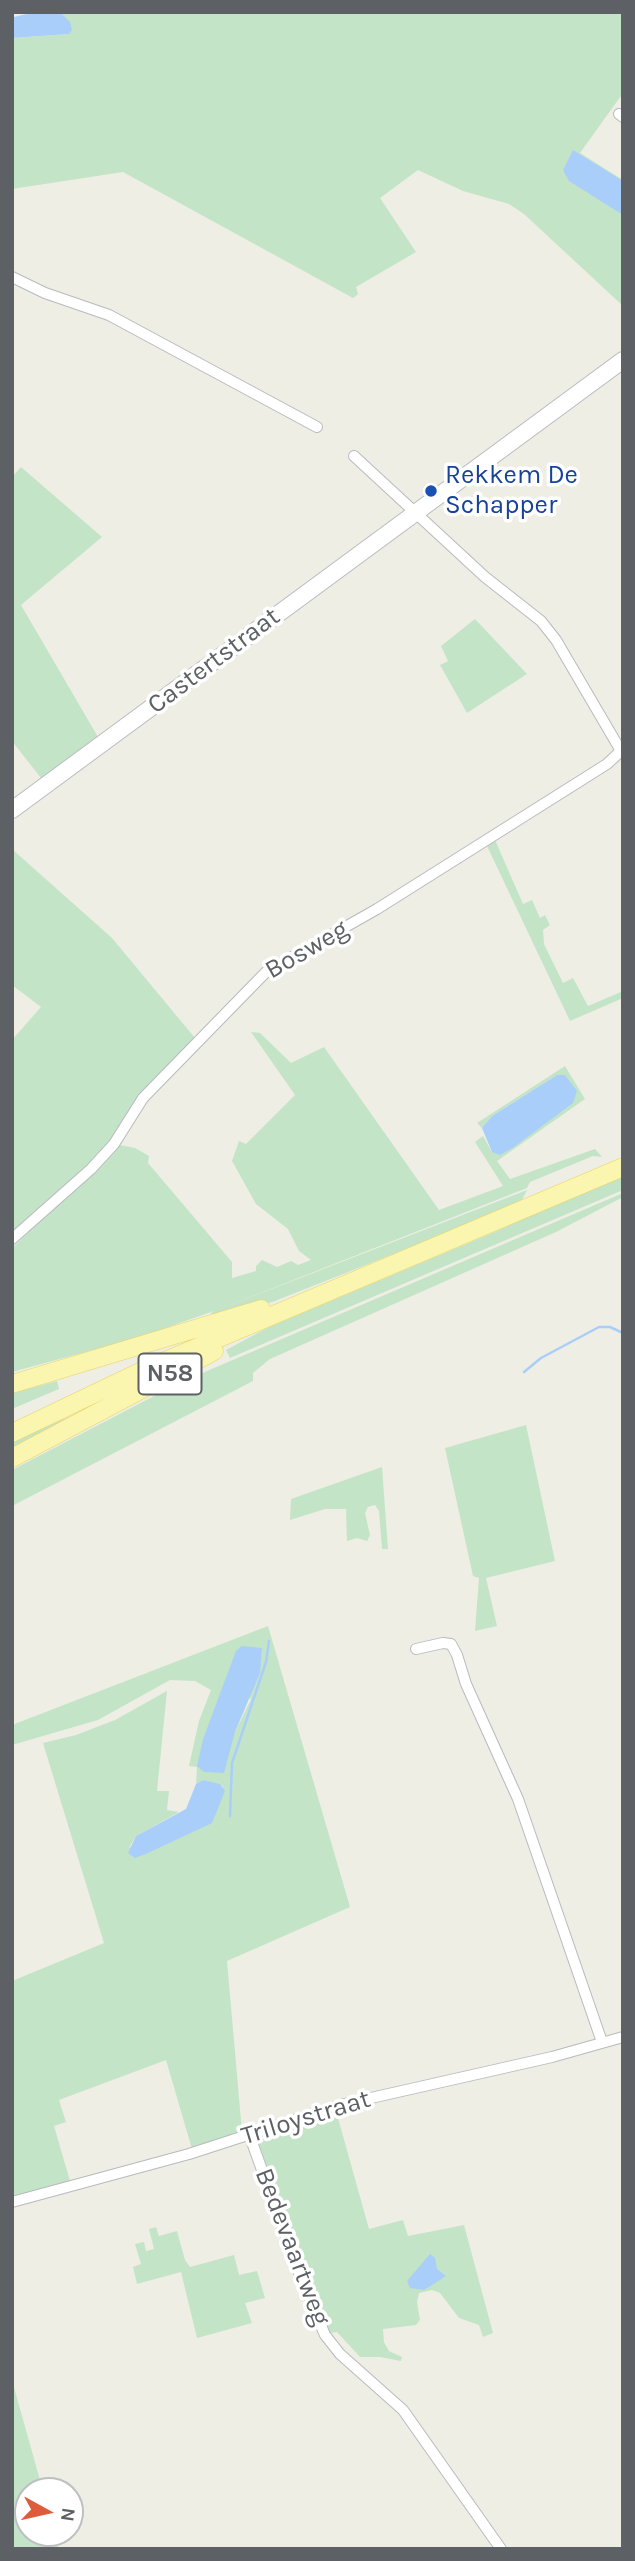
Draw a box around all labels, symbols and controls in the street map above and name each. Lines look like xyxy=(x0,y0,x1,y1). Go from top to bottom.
place label: Rekkem De Schapper xyxy=(445,460,578,522)
marker: Rekkem De Schapper xyxy=(423,483,439,499)
street label: Castertstraat xyxy=(142,601,286,721)
street label: Bosweg xyxy=(260,914,354,986)
road number: N58 xyxy=(138,1354,202,1394)
street label: Triloystraat xyxy=(238,2084,374,2152)
street label: Bedevaartweg xyxy=(248,2164,336,2330)
north arrow xyxy=(14,2477,84,2547)
text: N xyxy=(56,2506,80,2523)

